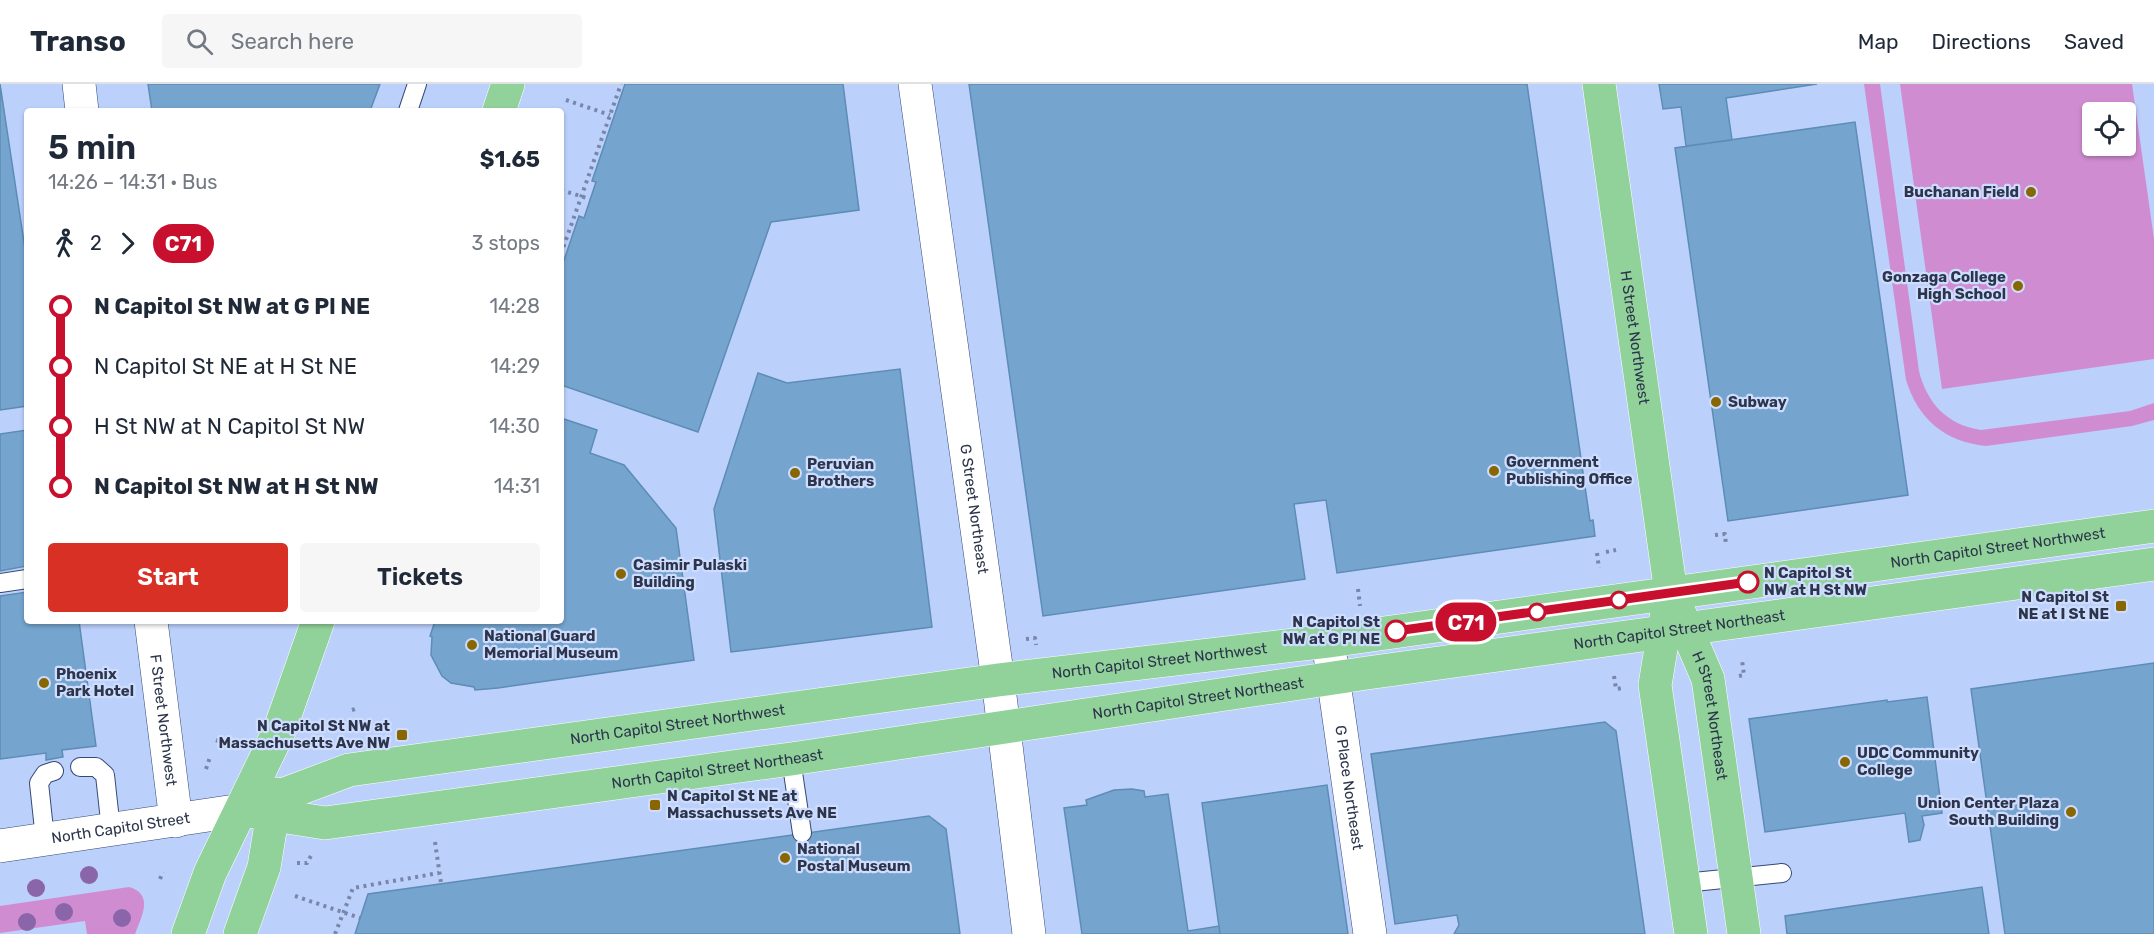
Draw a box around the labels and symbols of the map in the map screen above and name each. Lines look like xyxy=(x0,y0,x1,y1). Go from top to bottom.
place label: Buchanan Field xyxy=(1904,183,2019,201)
marker: Buchanan Field xyxy=(2024,185,2038,199)
place label: Gonzaga College High School xyxy=(1882,268,2006,303)
street label: H Street Northwest xyxy=(1616,269,1653,406)
marker: Gonzaga College High School xyxy=(2011,279,2025,293)
place label: Subway xyxy=(1728,393,1787,411)
marker: Subway xyxy=(1709,395,1723,409)
street label: G Street Northeast xyxy=(956,443,992,575)
place label: Government Publishing Office xyxy=(1506,453,1633,488)
place label: Peruvian Brothers xyxy=(807,455,874,490)
marker: Government Publishing Office xyxy=(1487,464,1501,478)
marker: Peruvian Brothers xyxy=(788,466,802,480)
street label: North Capitol Street Northwest xyxy=(1889,524,2106,572)
place label: Casimir Pulaski Building xyxy=(633,556,747,591)
place label: N Capitol St NW at H St NW xyxy=(1764,564,1867,599)
marker: Casimir Pulaski Building xyxy=(614,567,628,581)
marker: N Capitol St NW at H St NW xyxy=(1737,571,1759,593)
place label: N Capitol St NE at I St NE xyxy=(2018,588,2109,623)
unlabelled marker xyxy=(1610,591,1628,609)
marker: N Capitol St NE at I St NE xyxy=(2114,599,2128,613)
line badge: C71 xyxy=(1432,602,1500,642)
unlabelled marker xyxy=(1528,603,1546,621)
street label: North Capitol Street Northeast xyxy=(1572,606,1786,653)
place label: N Capitol St NW at G Pl NE xyxy=(1283,613,1380,648)
marker: N Capitol St NW at G Pl NE xyxy=(1385,620,1407,642)
place label: National Guard Memorial Museum xyxy=(484,627,618,662)
marker: National Guard Memorial Museum xyxy=(465,638,479,652)
street label: North Capitol Street Northwest xyxy=(1051,639,1268,683)
street label: H Street Northeast xyxy=(1688,648,1731,781)
street label: F Street Northwest xyxy=(146,653,181,787)
place label: Phoenix Park Hotel xyxy=(56,665,134,700)
street label: North Capitol Street Northeast xyxy=(1091,674,1305,723)
marker: Phoenix Park Hotel xyxy=(37,676,51,690)
street label: North Capitol Street Northwest xyxy=(569,701,786,748)
place label: N Capitol St NW at Massachusetts Ave NW xyxy=(219,717,390,752)
street label: G Place Northeast xyxy=(1331,724,1367,851)
marker: N Capitol St NW at Massachusetts Ave NW xyxy=(395,728,409,742)
place label: UDC Community College xyxy=(1857,744,1979,779)
street label: North Capitol Street Northeast xyxy=(610,745,824,793)
marker: UDC Community College xyxy=(1838,755,1852,769)
place label: N Capitol St NE at Massachussets Ave NE xyxy=(667,787,837,822)
place label: Union Center Plaza South Building xyxy=(1917,794,2059,829)
marker: N Capitol St NE at Massachussets Ave NE xyxy=(648,798,662,812)
marker: Union Center Plaza South Building xyxy=(2064,805,2078,819)
street label: North Capitol Street xyxy=(50,809,191,847)
place label: National Postal Museum xyxy=(797,840,910,875)
marker: National Postal Museum xyxy=(778,851,792,865)

